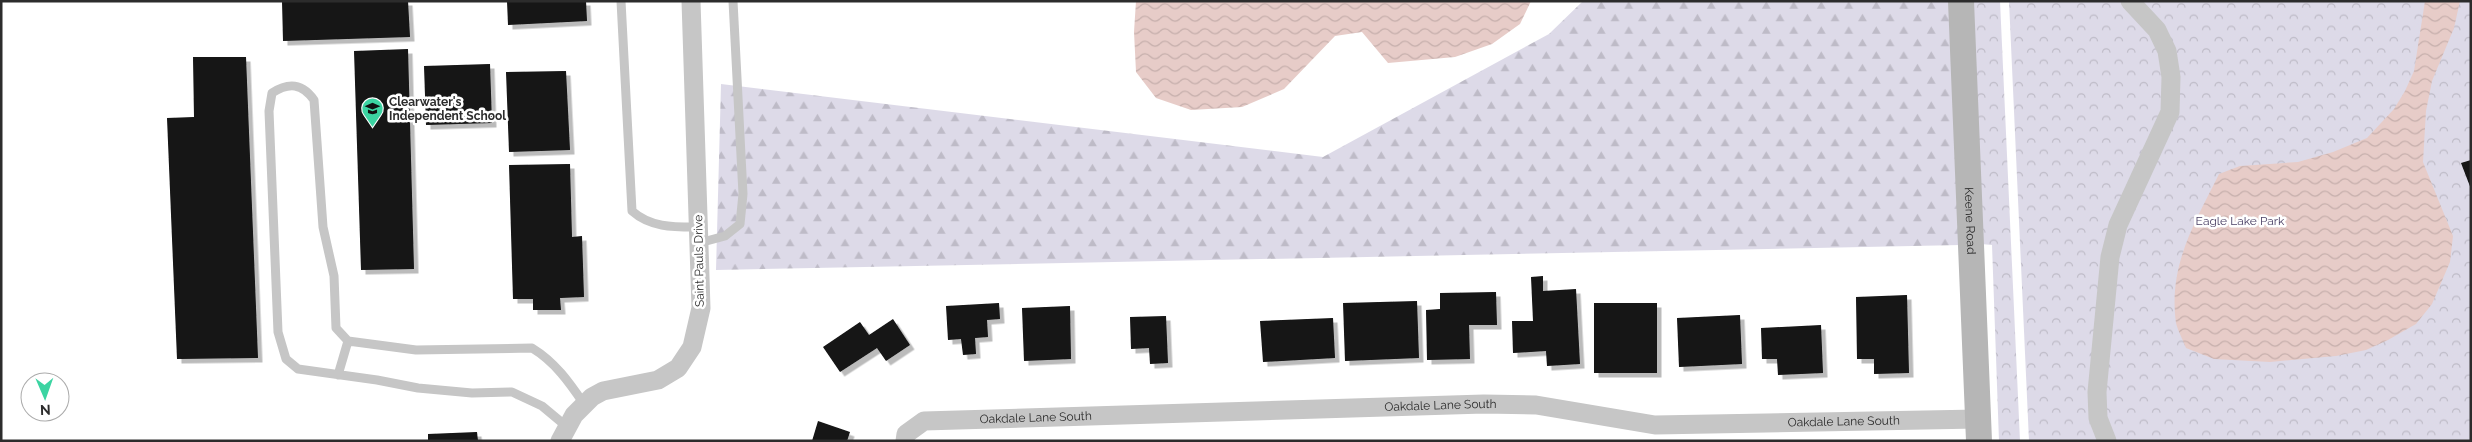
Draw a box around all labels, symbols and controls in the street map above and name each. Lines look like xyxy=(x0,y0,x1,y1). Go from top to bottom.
place label: Clearwater's Independent School xyxy=(389,95,506,123)
school or university icon: Clearwater's Independent School xyxy=(361,97,385,128)
street label: Keene Road xyxy=(1962,187,1978,255)
park label: Eagle Lake Park xyxy=(2196,214,2285,228)
street label: Saint Pauls Drive xyxy=(691,215,707,307)
north arrow xyxy=(20,372,70,422)
street label: Oakdale Lane South xyxy=(1384,397,1497,414)
text: N xyxy=(40,402,51,418)
street label: Oakdale Lane South xyxy=(979,409,1092,426)
street label: Oakdale Lane South xyxy=(1788,413,1900,430)

